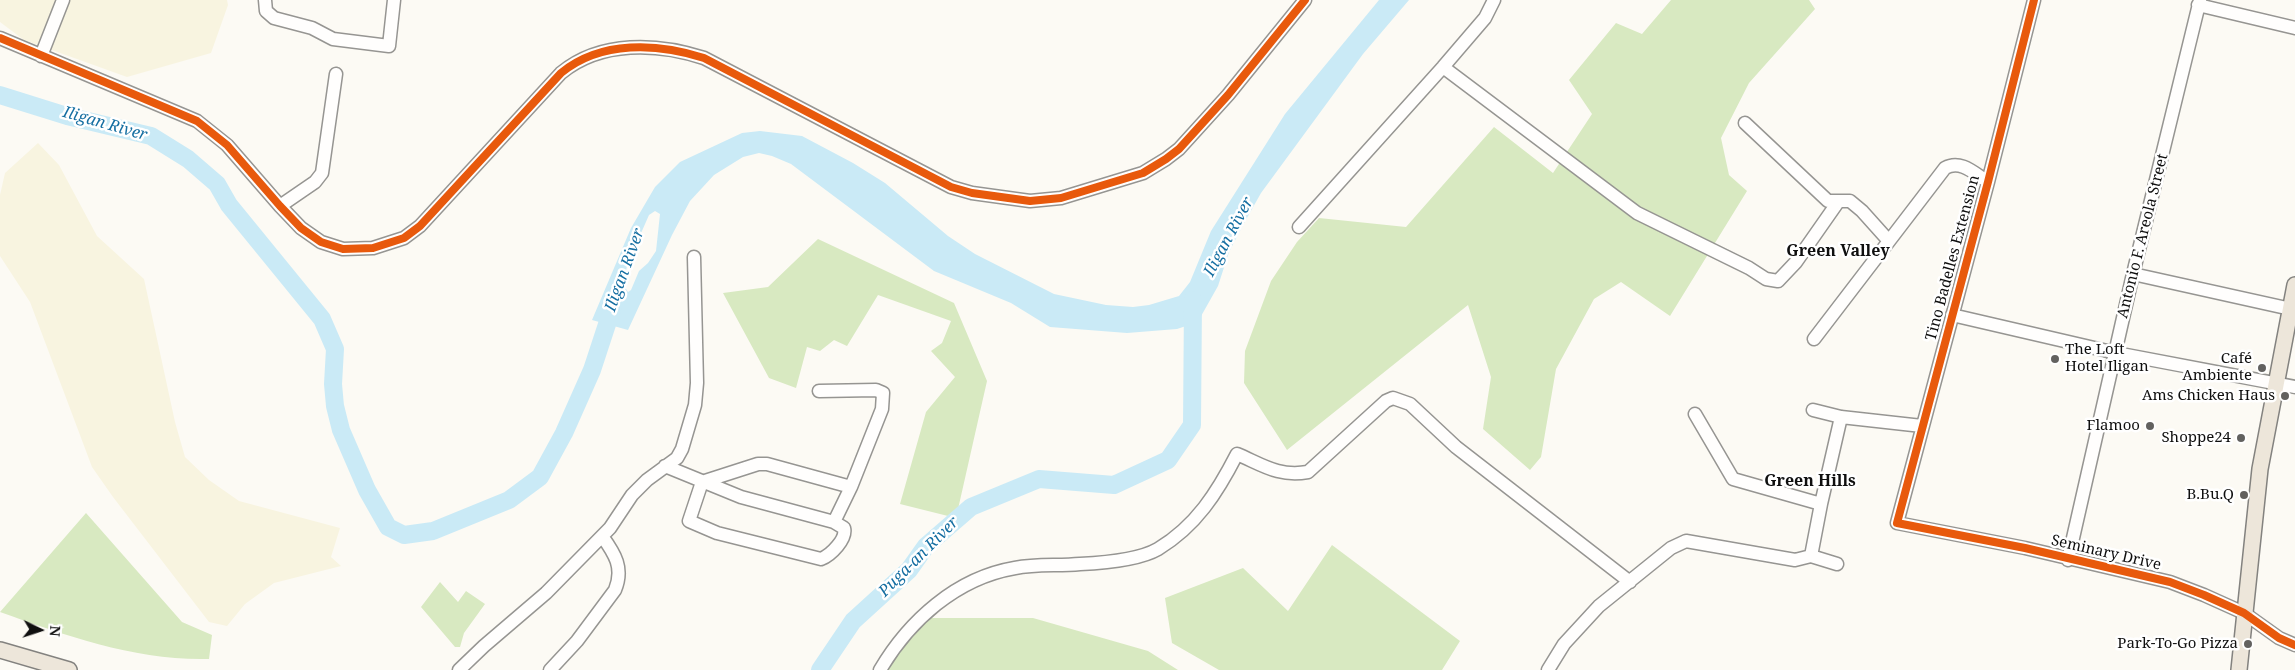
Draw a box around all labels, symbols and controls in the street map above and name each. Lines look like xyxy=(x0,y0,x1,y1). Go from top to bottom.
water label: Iligan River xyxy=(61,103,149,145)
street label: Antonio F. Areola Street xyxy=(2114,152,2172,320)
street label: Tino Badelles Extension xyxy=(1922,173,1984,343)
water label: Iligan River xyxy=(1200,194,1258,280)
water label: Iligan River xyxy=(601,226,649,314)
district label: Green Valley xyxy=(1786,241,1890,261)
place label: The Loft Hotel Iligan xyxy=(2065,341,2149,376)
place label: Café Ambiente xyxy=(2182,350,2252,385)
marker: The Loft Hotel Iligan xyxy=(2049,353,2061,365)
marker: Café Ambiente xyxy=(2256,362,2268,374)
place label: Ams Chicken Haus xyxy=(2142,387,2275,405)
marker: Ams Chicken Haus xyxy=(2279,390,2291,402)
place label: Flamoo xyxy=(2087,417,2140,435)
marker: Flamoo xyxy=(2144,420,2156,432)
place label: Shoppe24 xyxy=(2161,429,2231,447)
marker: Shoppe24 xyxy=(2235,432,2247,444)
district label: Green Hills xyxy=(1764,471,1856,491)
place label: B.Bu.Q xyxy=(2187,486,2234,504)
marker: B.Bu.Q xyxy=(2238,489,2250,501)
water label: Puga-an River xyxy=(875,513,963,601)
street label: Seminary Drive xyxy=(2049,532,2163,574)
north arrow xyxy=(15,605,65,655)
text: N xyxy=(46,625,65,637)
place label: Park-To-Go Pizza xyxy=(2117,635,2238,653)
marker: Park-To-Go Pizza xyxy=(2242,638,2254,650)

